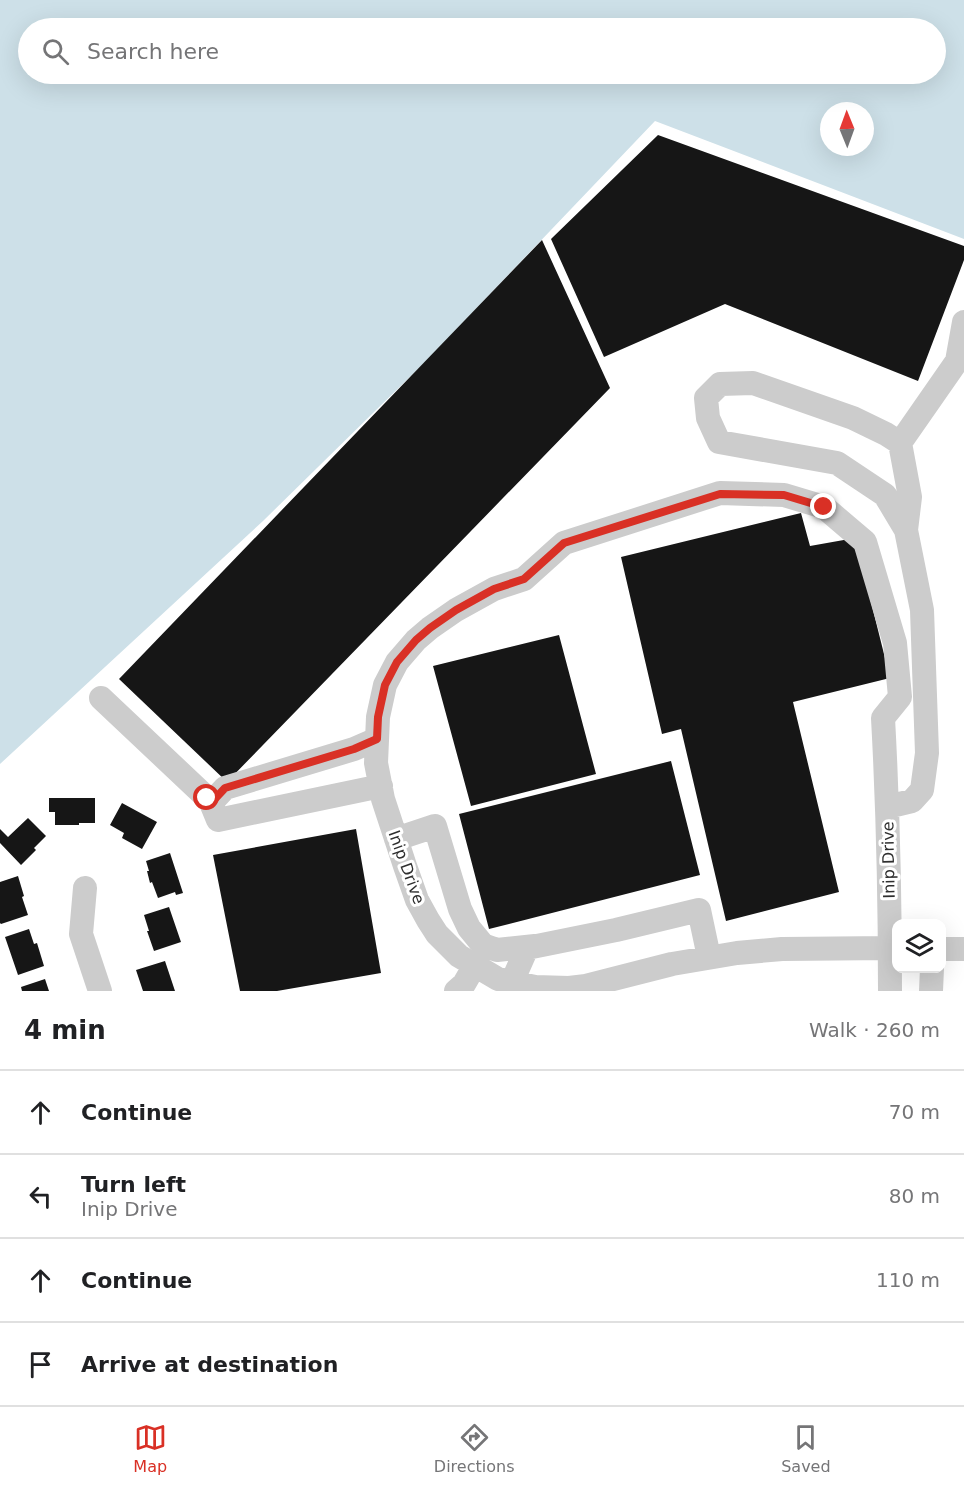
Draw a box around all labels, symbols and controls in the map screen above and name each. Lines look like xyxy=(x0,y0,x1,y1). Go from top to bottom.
search box xyxy=(18,18,946,84)
icon: search xyxy=(39,35,72,68)
text: Search here xyxy=(87,39,219,64)
north arrow xyxy=(820,102,874,156)
route end xyxy=(810,493,836,519)
route start xyxy=(193,784,219,810)
street label: Inip Drive xyxy=(878,821,899,899)
street label: Inip Drive xyxy=(384,828,429,907)
map controls xyxy=(892,919,946,973)
button: layers xyxy=(892,919,946,973)
text: 4 min xyxy=(24,1015,106,1045)
text: Walk · 260 m xyxy=(809,1018,940,1042)
icon: ahead xyxy=(24,1096,57,1129)
text: Continue xyxy=(81,1100,192,1125)
text: 70 m xyxy=(889,1100,940,1124)
text: Turn left xyxy=(81,1172,186,1197)
icon: left xyxy=(24,1180,57,1213)
text: 80 m xyxy=(889,1184,940,1208)
text: Inip Drive xyxy=(81,1197,178,1221)
icon: ahead xyxy=(24,1264,57,1297)
text: Continue xyxy=(81,1268,192,1293)
text: 110 m xyxy=(876,1268,940,1292)
icon: arrive xyxy=(24,1348,57,1381)
text: Arrive at destination xyxy=(81,1352,338,1377)
tab: Map xyxy=(133,1421,167,1476)
tab: Directions xyxy=(434,1421,514,1476)
tab: Saved xyxy=(781,1421,831,1476)

